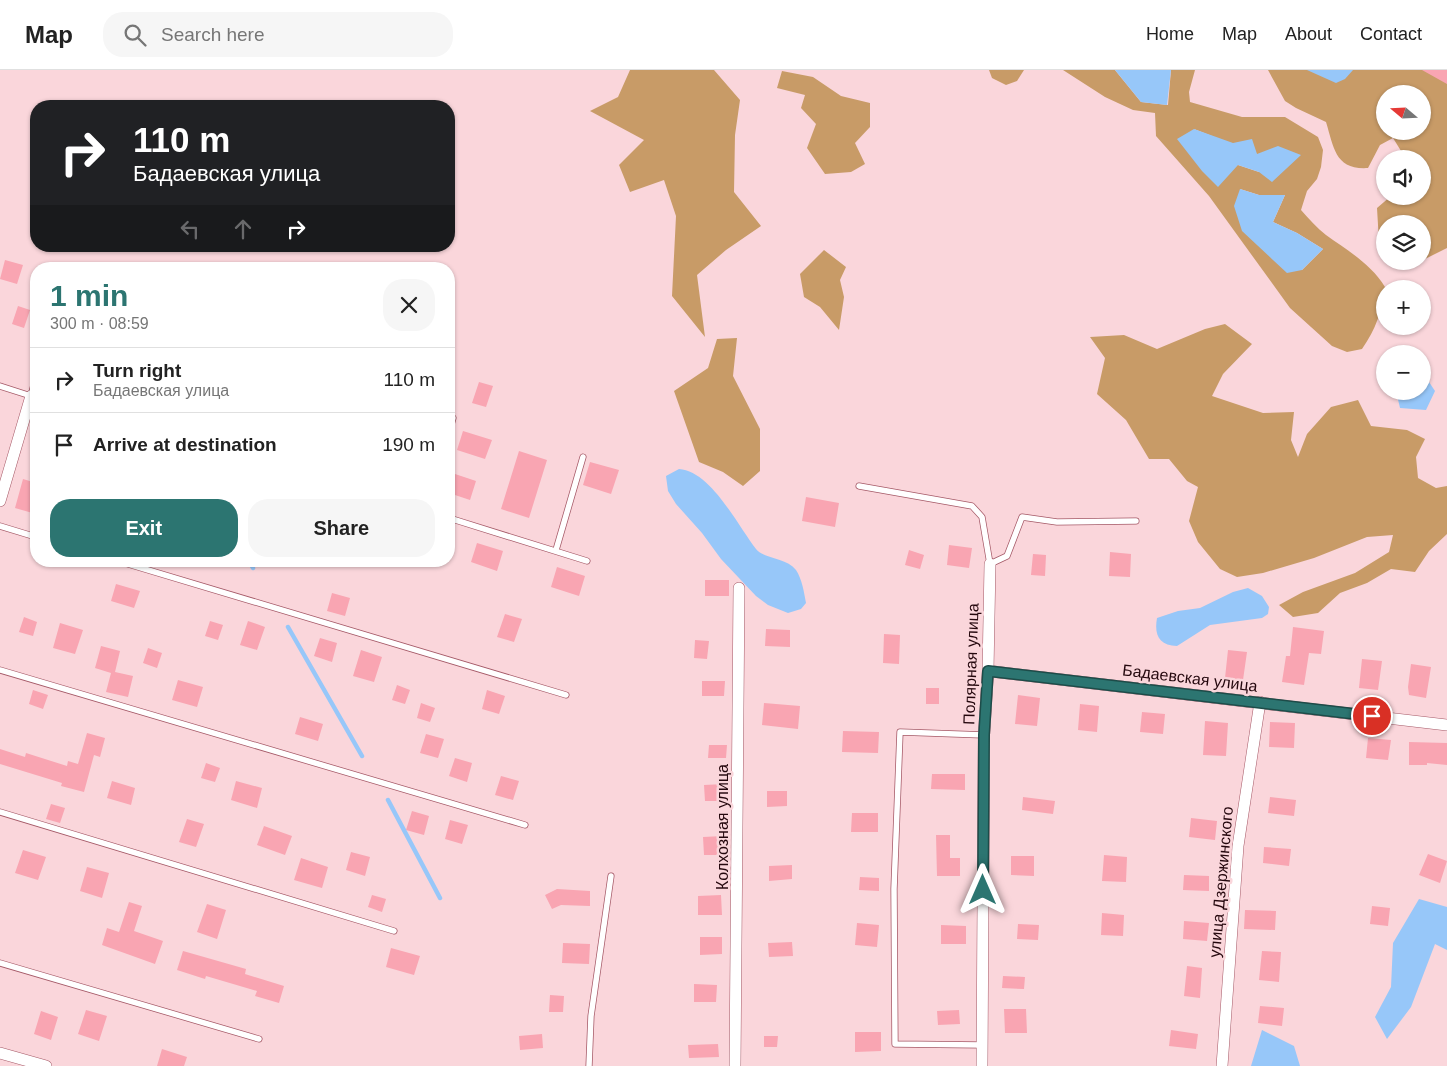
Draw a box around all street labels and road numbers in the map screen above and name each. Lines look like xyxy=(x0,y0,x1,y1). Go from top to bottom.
street label: Полярная улица xyxy=(960,603,982,725)
street label: Бадаевская улица xyxy=(1121,661,1259,695)
street label: Колхозная улица xyxy=(714,764,731,890)
street label: улица Дзержинского xyxy=(1206,806,1236,958)

